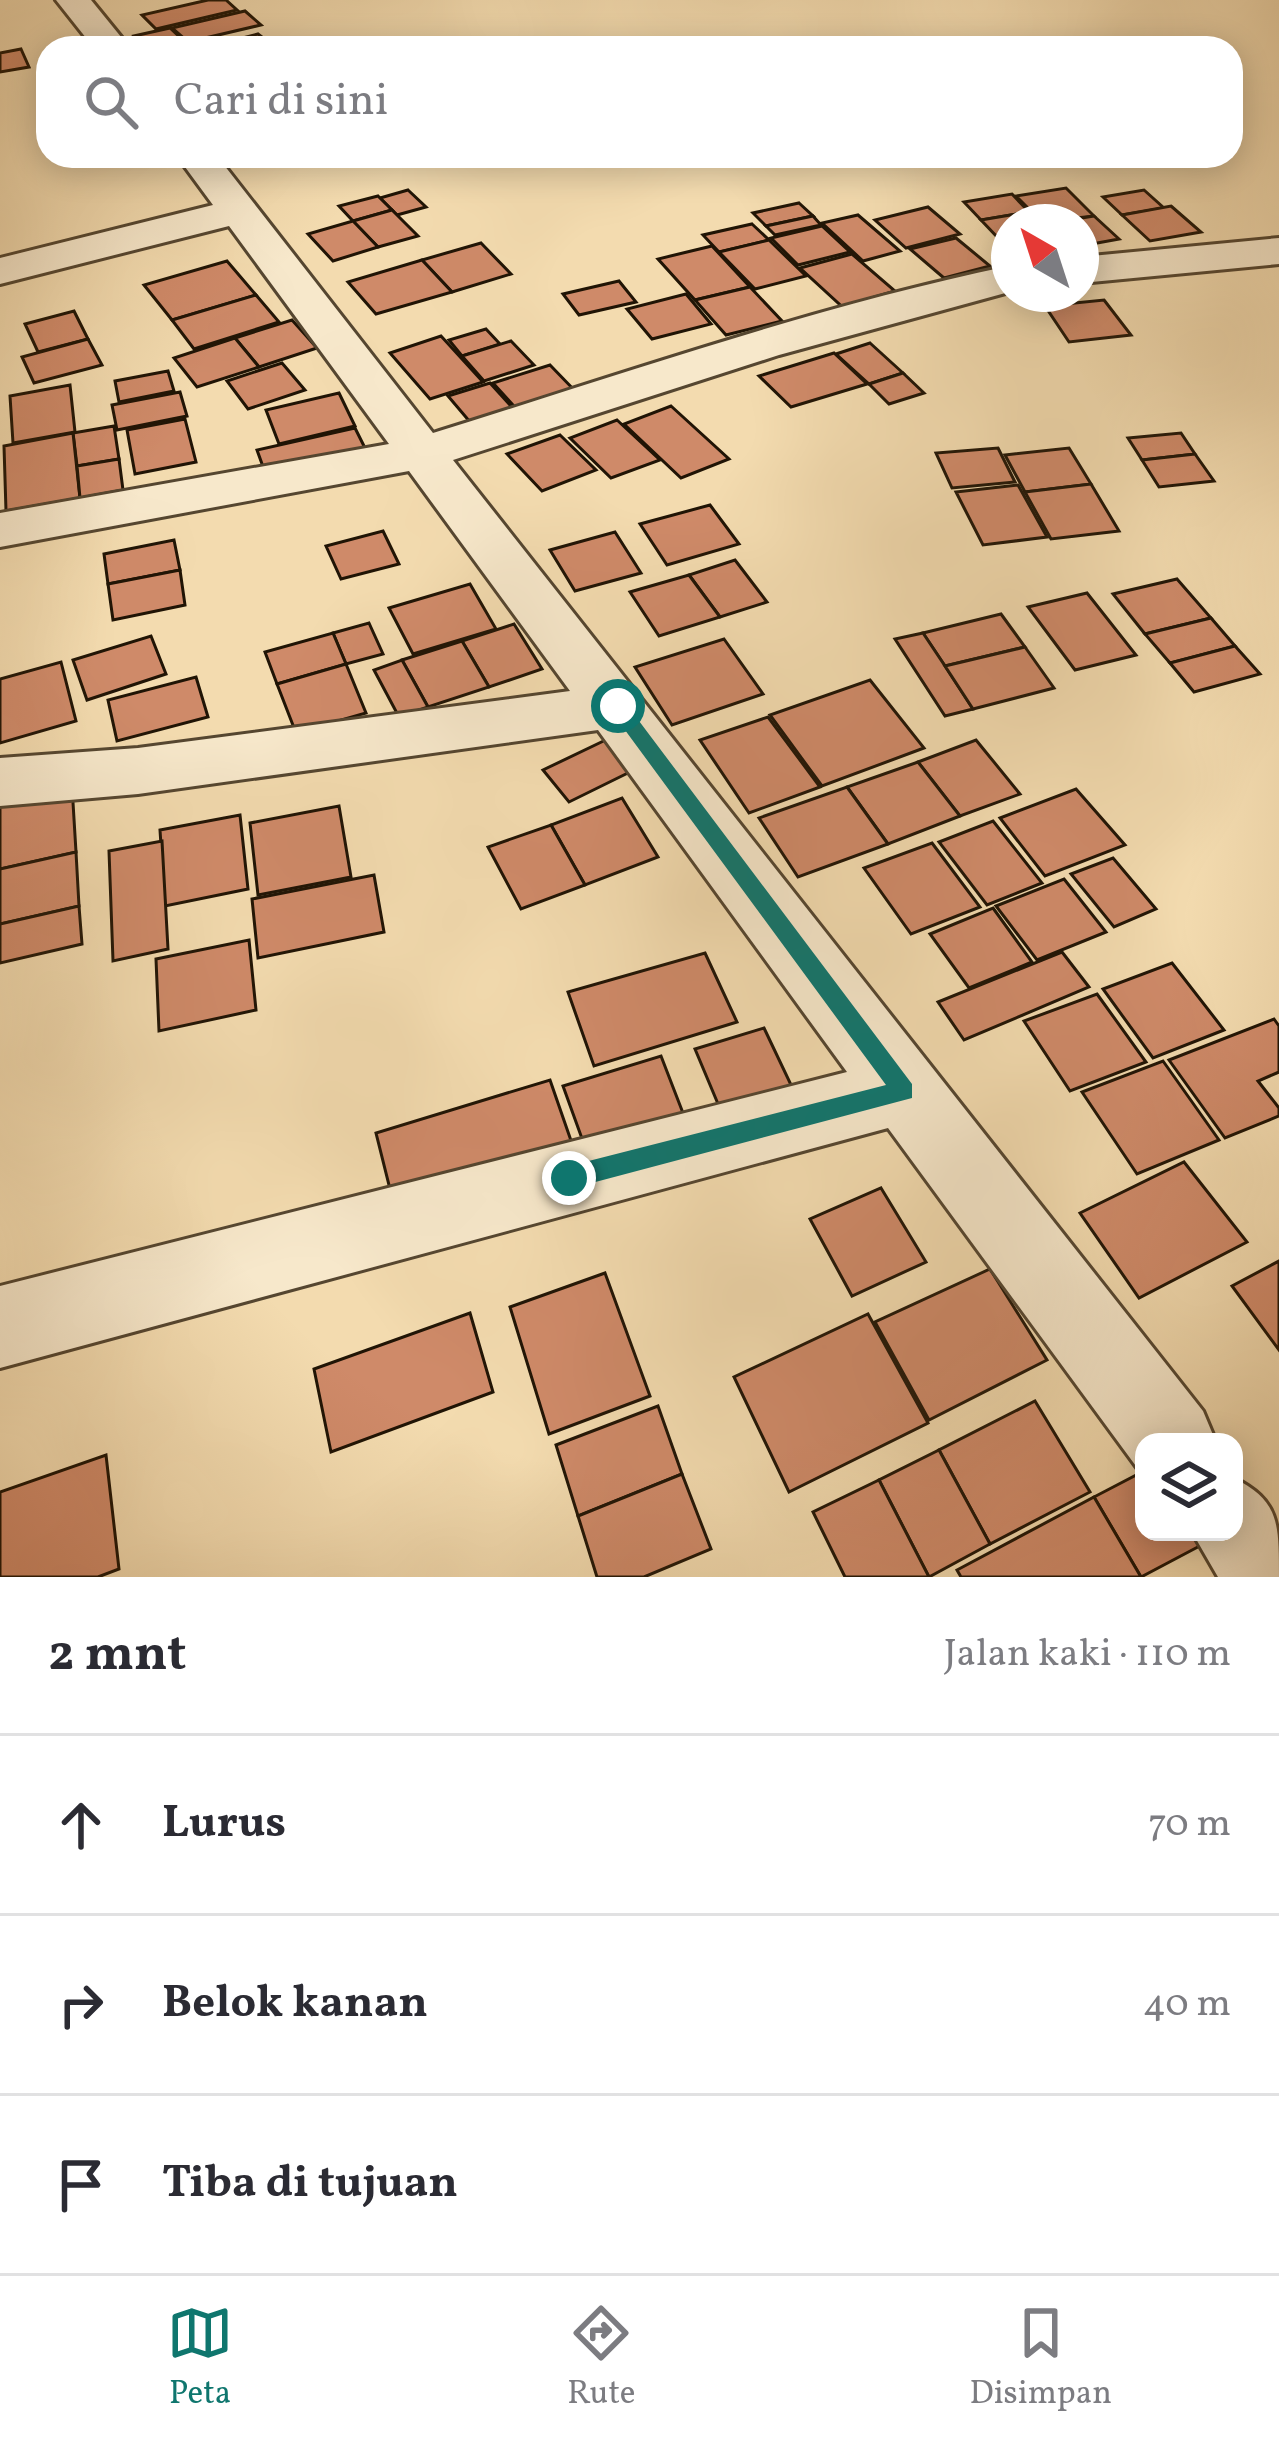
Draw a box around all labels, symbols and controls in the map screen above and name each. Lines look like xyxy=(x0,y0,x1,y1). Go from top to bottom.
search box xyxy=(36,36,1243,168)
icon: search xyxy=(78,69,144,135)
text: Cari di sini xyxy=(174,71,388,134)
north arrow xyxy=(991,204,1099,312)
route start xyxy=(591,679,645,733)
route end xyxy=(542,1151,596,1205)
map controls xyxy=(1135,1433,1243,1541)
button: layers xyxy=(1135,1433,1243,1541)
text: 2 mnt xyxy=(48,1620,186,1691)
text: Jalan kaki · 110 m xyxy=(944,1628,1231,1682)
icon: ahead xyxy=(48,1792,114,1858)
text: Lurus xyxy=(162,1793,286,1856)
text: 70 m xyxy=(1148,1798,1231,1852)
icon: right xyxy=(48,1972,114,2038)
text: Belok kanan xyxy=(162,1973,428,2036)
text: 40 m xyxy=(1143,1978,1231,2032)
icon: arrive xyxy=(48,2152,114,2218)
text: Tiba di tujuan xyxy=(162,2153,458,2216)
tab: Peta xyxy=(167,2300,233,2418)
tab: Rute xyxy=(567,2300,635,2418)
tab: Disimpan xyxy=(970,2300,1112,2418)

